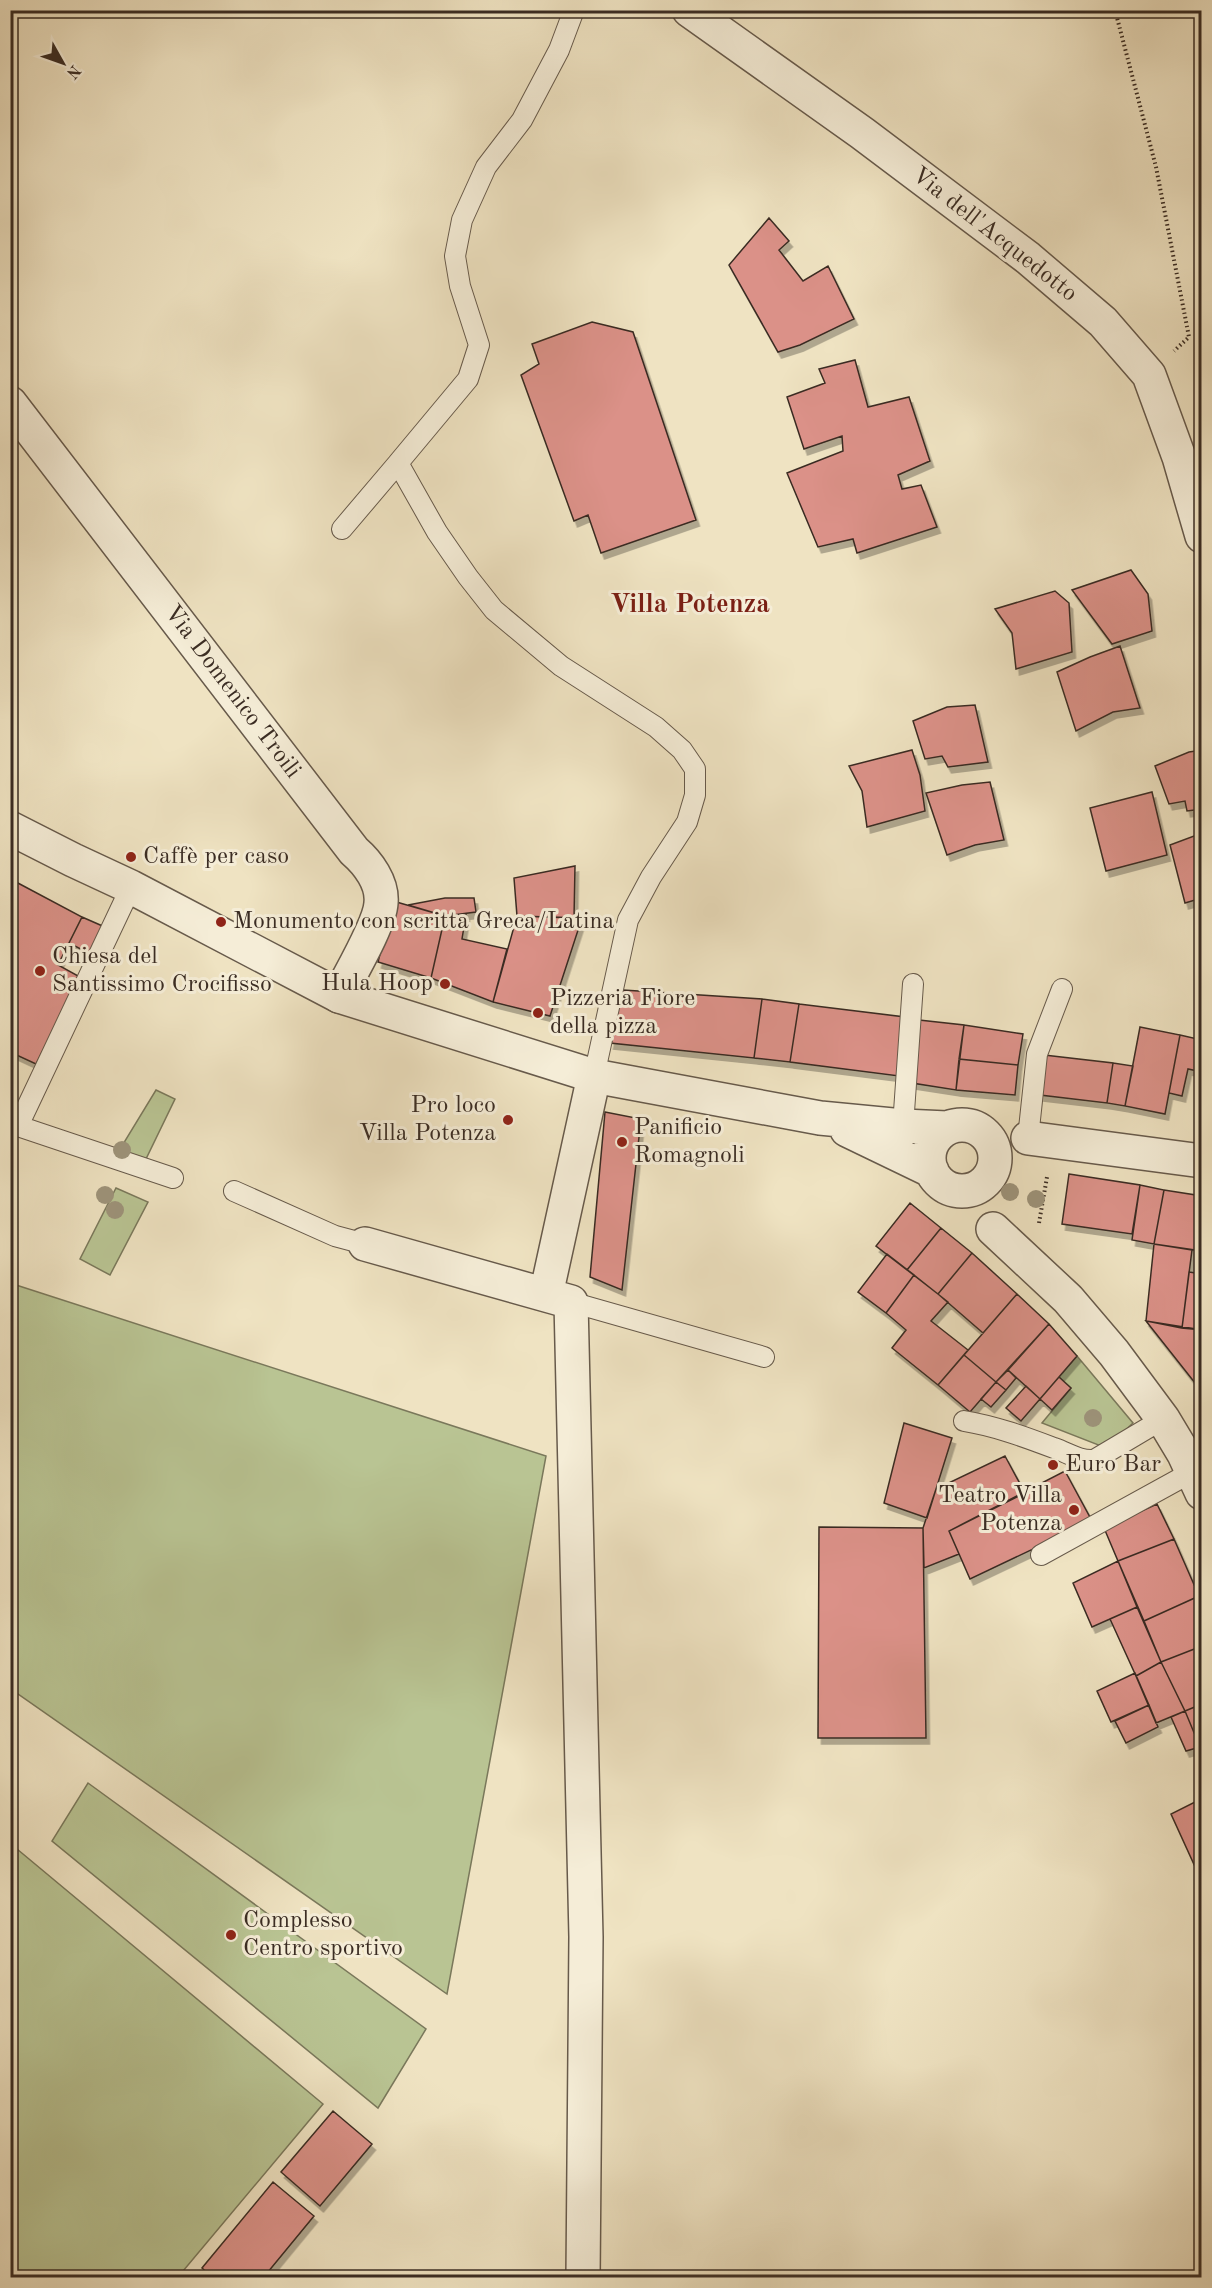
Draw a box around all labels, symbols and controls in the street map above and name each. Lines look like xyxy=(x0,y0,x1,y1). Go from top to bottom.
north arrow xyxy=(33,33,93,93)
text: N xyxy=(62,62,83,82)
street label: Via dell'Acquedotto xyxy=(907,163,1081,307)
district label: Villa Potenza xyxy=(610,591,770,618)
street label: Via Domenico Troili xyxy=(159,601,305,783)
place label: Caffè per caso xyxy=(143,845,289,869)
marker: Caffè per caso xyxy=(124,850,138,864)
place label: Monumento con scritta Greca/Latina xyxy=(233,910,615,934)
marker: Monumento con scritta Greca/Latina xyxy=(214,915,228,929)
place label: Chiesa del Santissimo Crocifisso xyxy=(52,945,272,997)
marker: Chiesa del Santissimo Crocifisso xyxy=(33,964,47,978)
place label: Hula Hoop xyxy=(321,972,433,996)
marker: Hula Hoop xyxy=(438,977,452,991)
place label: Pizzeria Fiore della pizza xyxy=(550,987,695,1039)
marker: Pizzeria Fiore della pizza xyxy=(531,1006,545,1020)
place label: Pro loco Villa Potenza xyxy=(359,1094,496,1146)
marker: Pro loco Villa Potenza xyxy=(501,1113,515,1127)
place label: Panificio Romagnoli xyxy=(634,1116,745,1168)
marker: Panificio Romagnoli xyxy=(615,1135,629,1149)
place label: Euro Bar xyxy=(1065,1453,1161,1477)
marker: Euro Bar xyxy=(1046,1458,1060,1472)
place label: Teatro Villa Potenza xyxy=(938,1484,1062,1536)
marker: Teatro Villa Potenza xyxy=(1067,1503,1081,1517)
place label: Complesso Centro sportivo xyxy=(243,1909,403,1961)
marker: Complesso Centro sportivo xyxy=(224,1928,238,1942)

